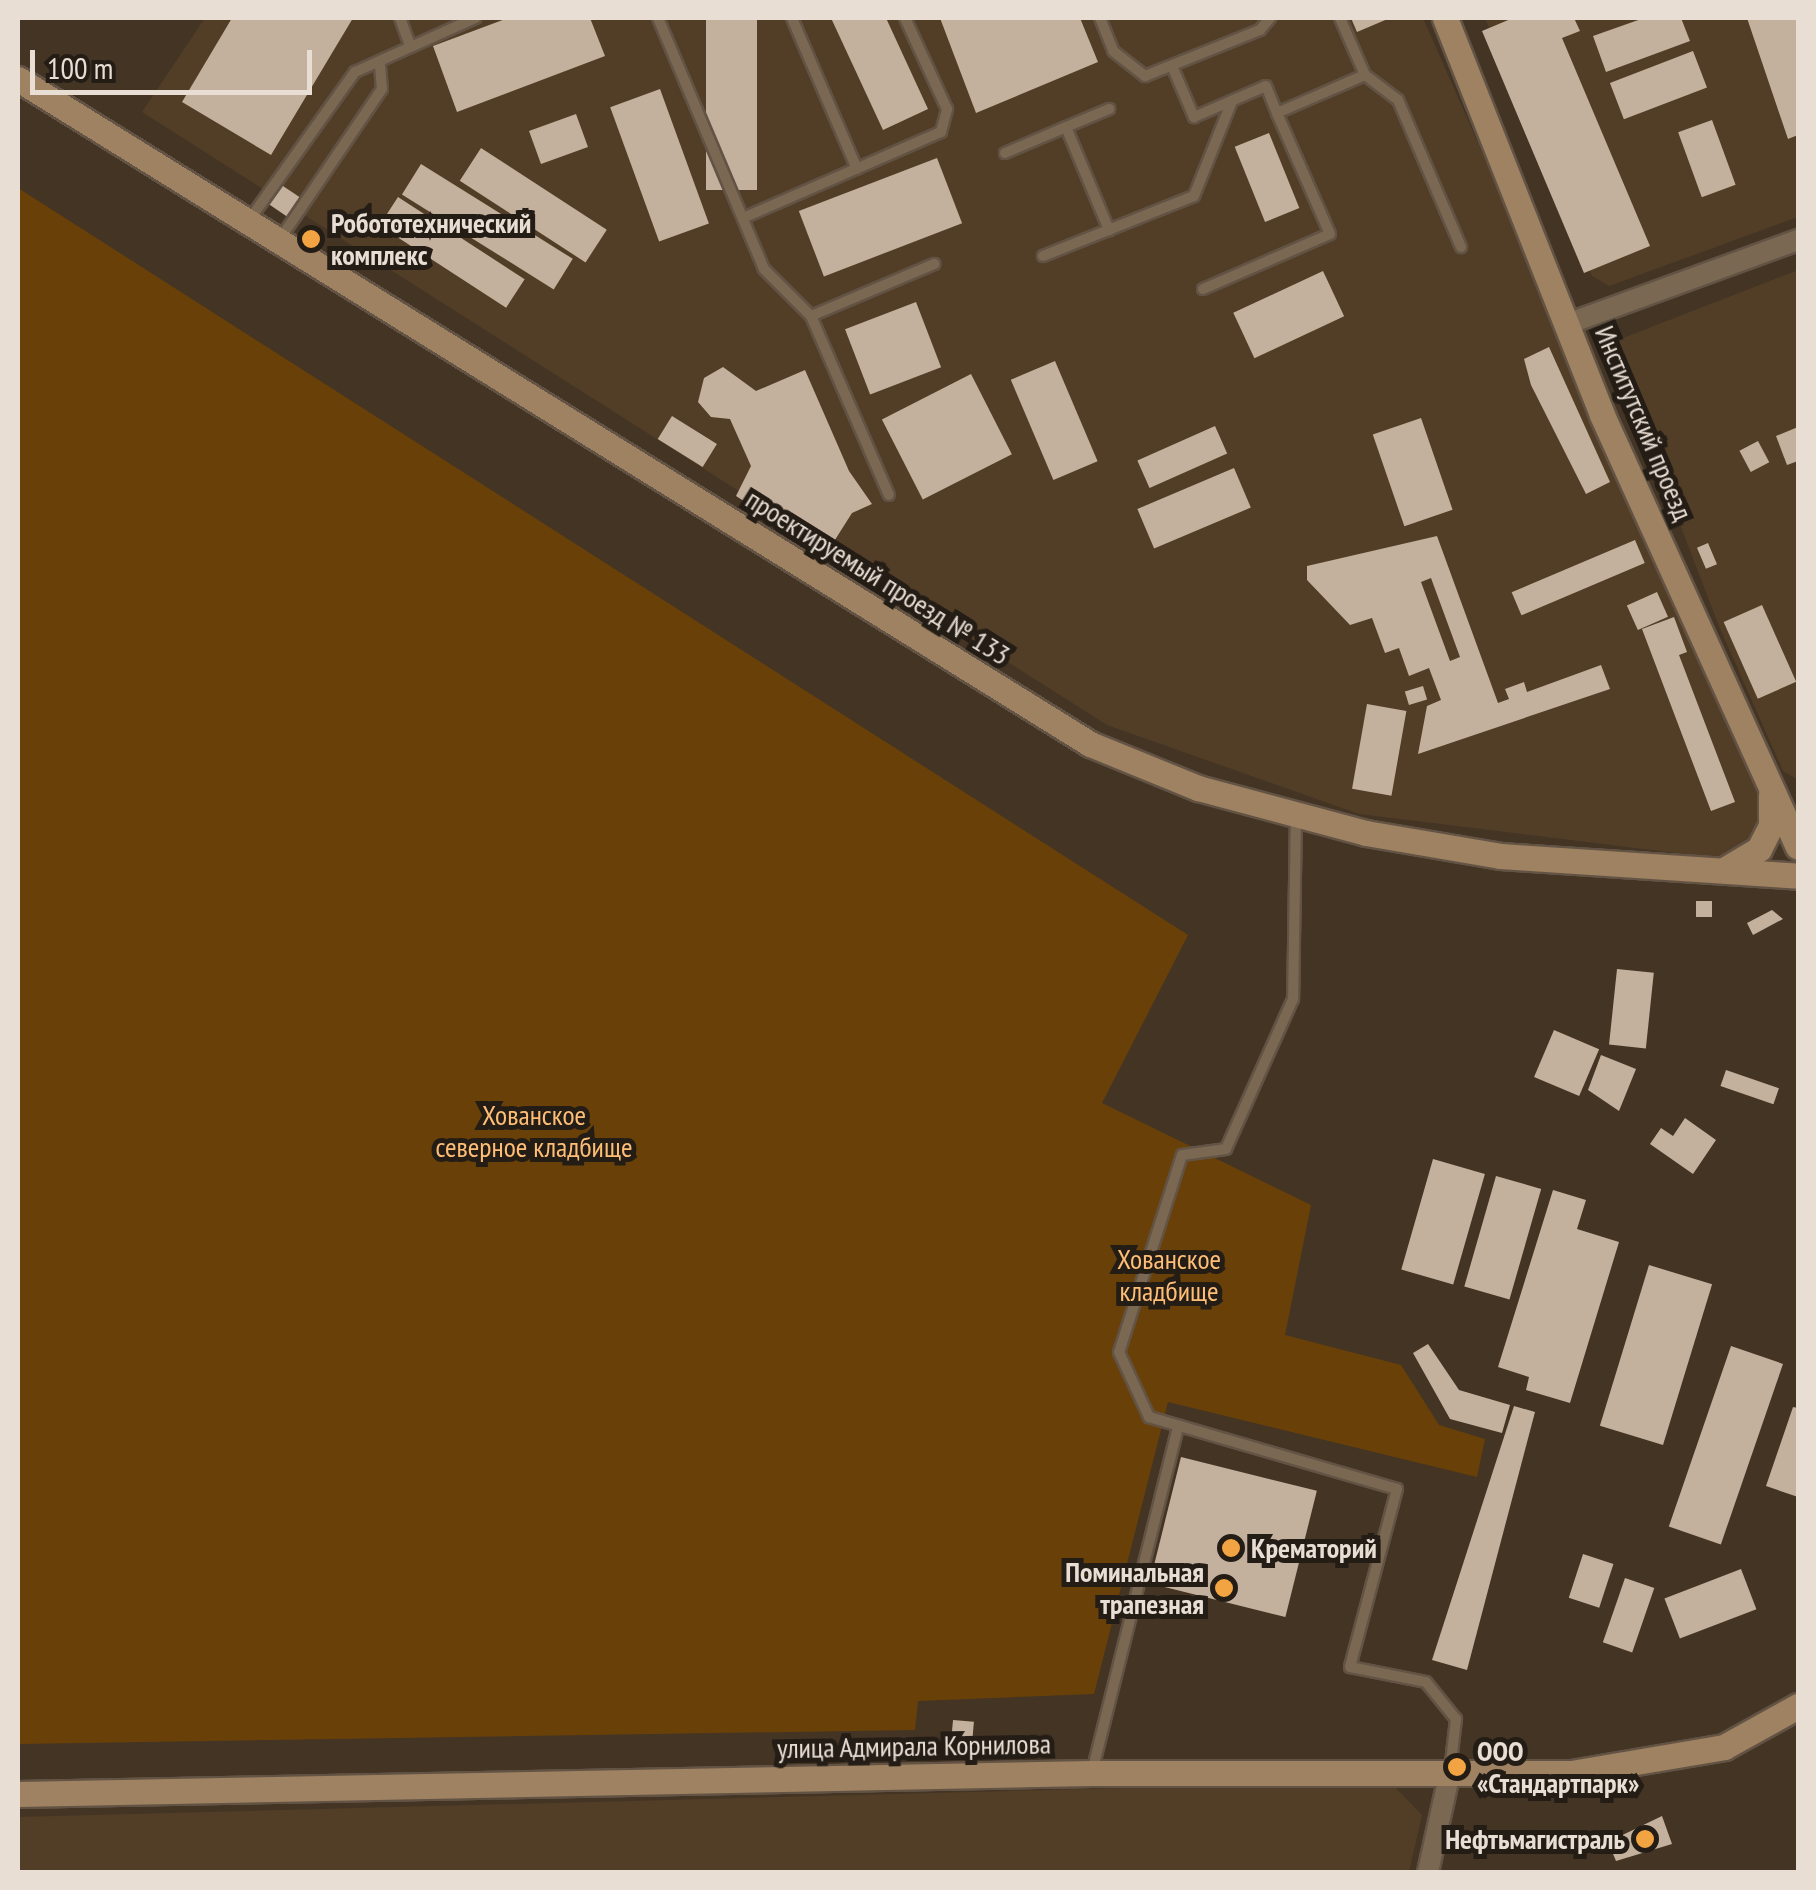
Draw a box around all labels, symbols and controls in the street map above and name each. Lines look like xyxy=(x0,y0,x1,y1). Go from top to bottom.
scale bar xyxy=(35,30,318,92)
text: 100 m xyxy=(47,48,113,87)
place label: Робототехнический комплекс xyxy=(331,206,531,272)
marker: Робототехнический комплекс xyxy=(300,228,322,250)
street label: Институтский проезд xyxy=(1588,321,1700,525)
street label: проектируемый проезд № 133 xyxy=(740,482,1016,672)
park label: Хованское северное кладбище xyxy=(435,1098,633,1164)
park label: Хованское кладбище xyxy=(1117,1242,1221,1308)
place label: Крематорий xyxy=(1251,1531,1377,1565)
marker: Крематорий xyxy=(1220,1537,1242,1559)
place label: Поминальная трапезная xyxy=(1065,1555,1204,1621)
marker: Поминальная трапезная xyxy=(1213,1577,1235,1599)
street label: улица Адмирала Корнилова xyxy=(776,1727,1052,1765)
place label: ООО «Стандартпарк» xyxy=(1477,1734,1639,1800)
marker: ООО «Стандартпарк» xyxy=(1446,1756,1468,1778)
place label: Нефтьмагистраль xyxy=(1445,1822,1625,1856)
marker: Нефтьмагистраль xyxy=(1634,1828,1656,1850)

